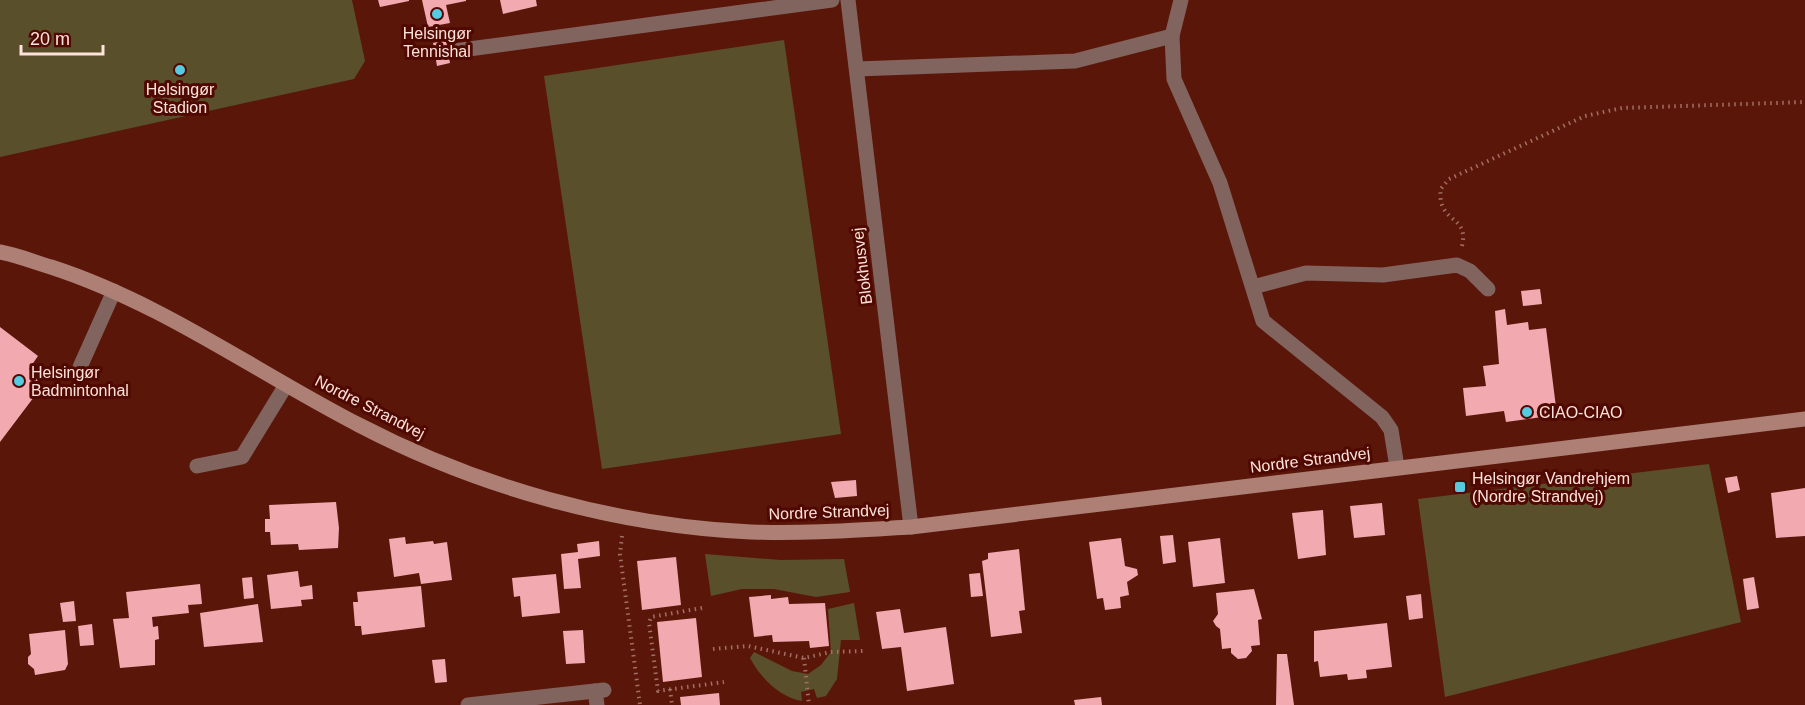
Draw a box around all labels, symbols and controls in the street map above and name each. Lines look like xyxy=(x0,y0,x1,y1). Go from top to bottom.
marker: Helsingør Tennishal xyxy=(430,7,444,21)
scale bar xyxy=(21,18,104,56)
place label: Helsingør Tennishal xyxy=(403,25,472,60)
text: 20 m xyxy=(30,29,70,49)
marker: Helsingør Stadion xyxy=(173,63,187,77)
place label: Helsingør Stadion xyxy=(146,81,215,116)
street label: Blokhusvej xyxy=(849,227,875,305)
place label: Helsingør Badmintonhal xyxy=(31,364,129,399)
street label: Nordre Strandvej xyxy=(312,372,428,442)
marker: Helsingør Badmintonhal xyxy=(12,374,26,388)
place label: CIAO-CIAO xyxy=(1539,404,1623,421)
marker: CIAO-CIAO xyxy=(1520,405,1534,419)
street label: Nordre Strandvej xyxy=(1249,444,1371,476)
place label: Helsingør Vandrehjem (Nordre Strandvej) xyxy=(1472,470,1630,505)
marker: Helsingør Vandrehjem (Nordre Strandvej) xyxy=(1453,480,1467,494)
street label: Nordre Strandvej xyxy=(768,501,890,523)

